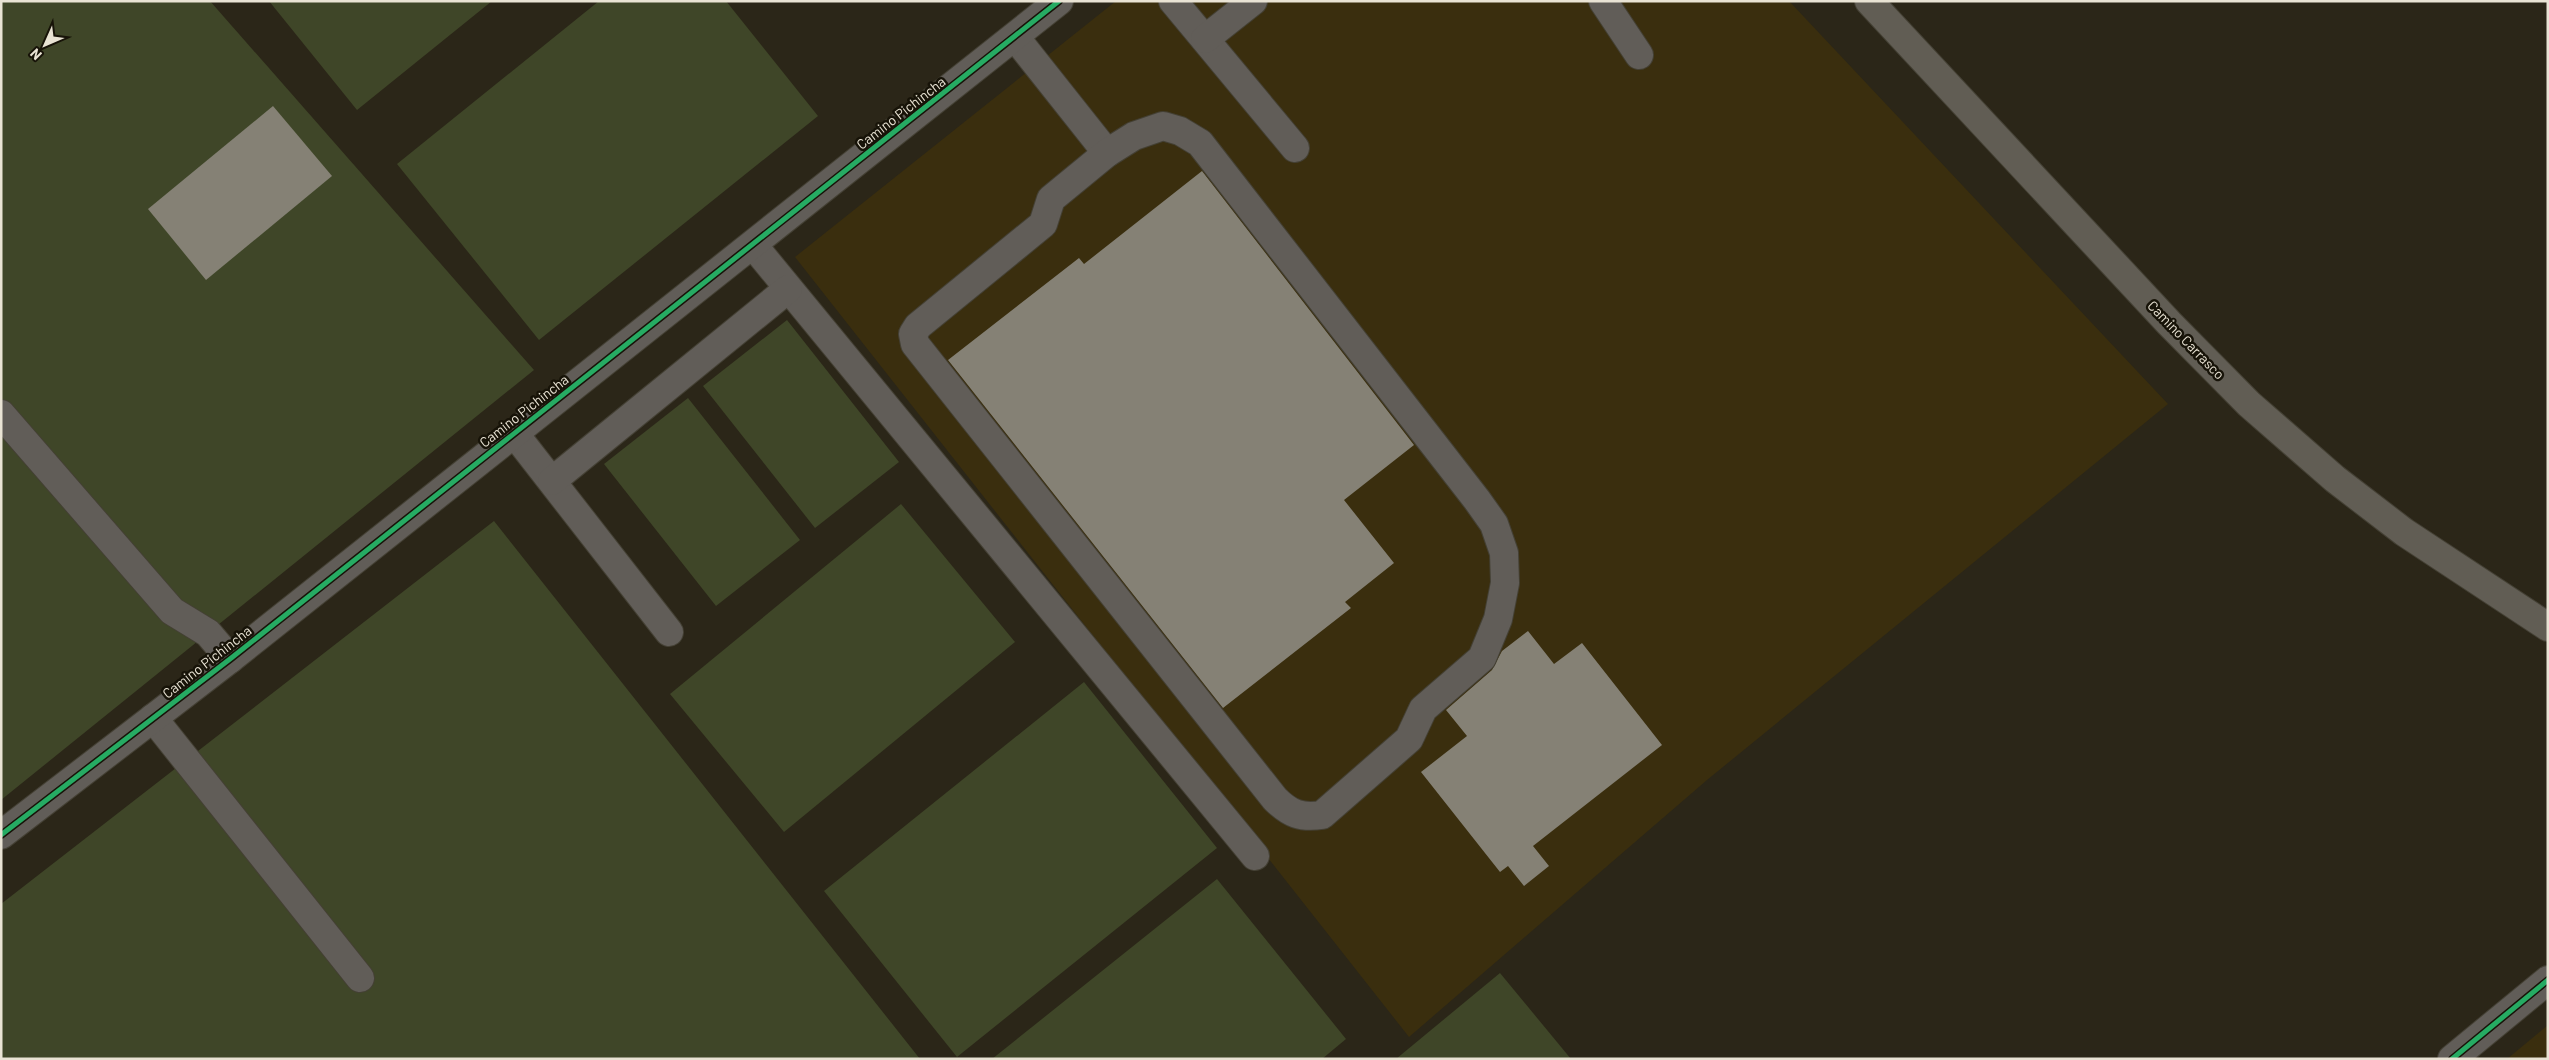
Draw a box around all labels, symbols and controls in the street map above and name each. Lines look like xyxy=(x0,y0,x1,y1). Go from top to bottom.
north arrow xyxy=(20,20,70,70)
text: N xyxy=(26,45,45,64)
street label: Camino Pichincha xyxy=(853,73,949,153)
street label: Camino Carrasco xyxy=(2144,297,2228,383)
street label: Camino Pichincha xyxy=(476,371,572,451)
street label: Camino Pichincha xyxy=(159,622,255,702)

